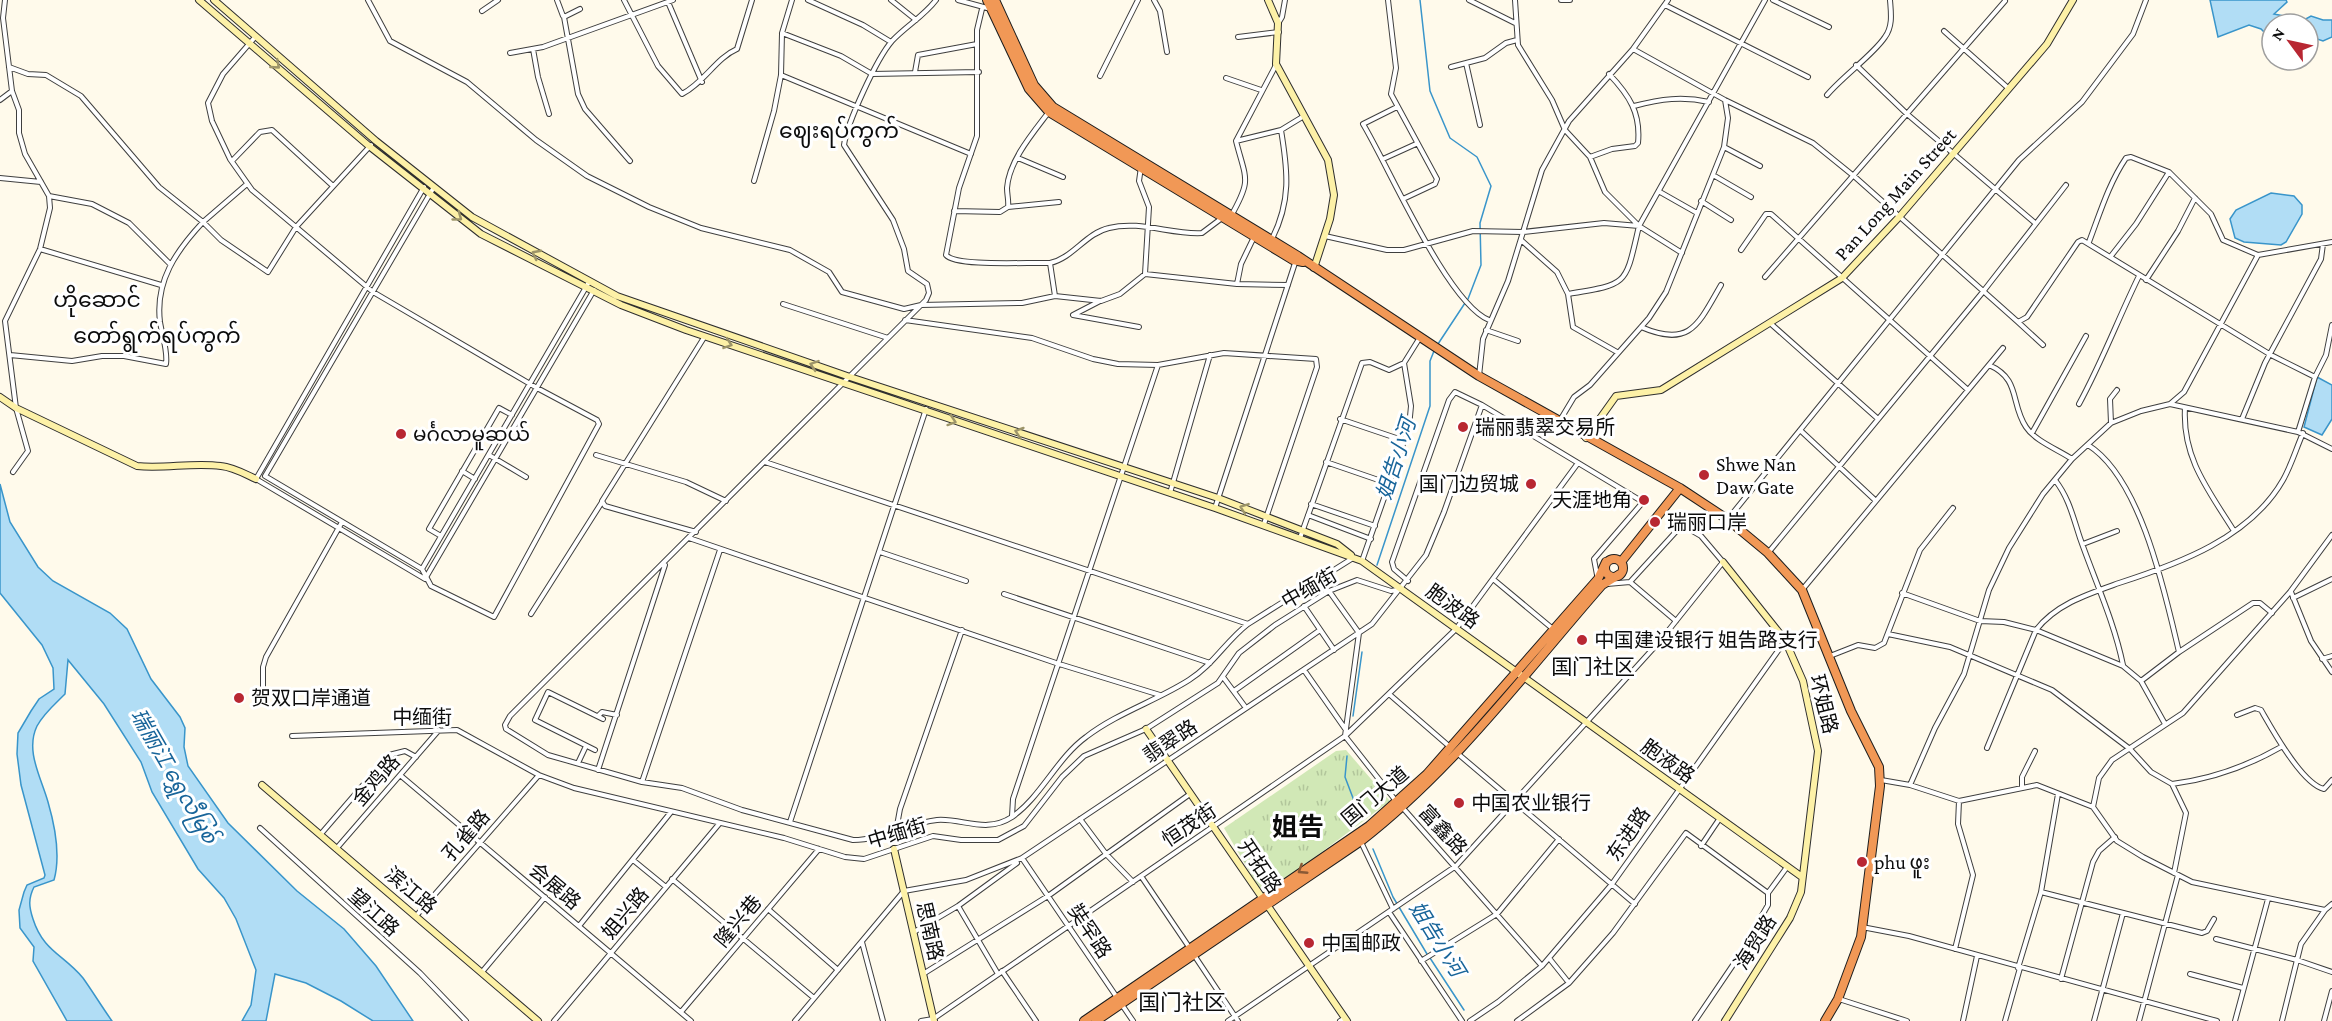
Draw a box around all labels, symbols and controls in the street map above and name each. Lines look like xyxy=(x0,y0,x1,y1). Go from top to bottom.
north arrow xyxy=(2260,12,2320,72)
text: N xyxy=(2268,25,2288,43)
one-way arrow xyxy=(269,58,280,69)
district label: ဈေးရပ်ကွက် xyxy=(779,115,899,148)
street label: Pan Long Main Street xyxy=(1830,123,1961,265)
one-way arrow xyxy=(451,210,462,221)
one-way arrow xyxy=(531,249,542,261)
district label: ဟိုဆောင် xyxy=(53,284,141,317)
district label: တော်ရွက်ရပ်ကွက် xyxy=(73,320,241,353)
one-way arrow xyxy=(722,337,733,350)
one-way arrow xyxy=(809,360,820,372)
water label: 姐告小河 xyxy=(1372,412,1422,503)
one-way arrow xyxy=(946,413,957,426)
place label: 瑞丽翡翠交易所 xyxy=(1475,416,1615,438)
place label: မင်္ဂလာမူဆယ် xyxy=(413,420,530,451)
marker: 瑞丽翡翠交易所 xyxy=(1456,420,1470,434)
marker: မင်္ဂလာမူဆယ် xyxy=(394,427,408,441)
one-way arrow xyxy=(1014,427,1025,439)
place label: Shwe Nan Daw Gate xyxy=(1716,453,1796,498)
marker: Shwe Nan Daw Gate xyxy=(1697,468,1711,482)
place label: 国门边贸城 xyxy=(1419,473,1519,495)
marker: 国门边贸城 xyxy=(1524,477,1538,491)
place label: 天涯地角 xyxy=(1552,489,1632,511)
marker: 天涯地角 xyxy=(1637,493,1651,507)
one-way arrow xyxy=(1239,502,1250,515)
place label: 瑞丽口岸 xyxy=(1667,511,1747,533)
marker: 瑞丽口岸 xyxy=(1648,515,1662,529)
street label: 中缅街 xyxy=(1278,563,1340,613)
street label: 胞波路 xyxy=(1422,579,1484,633)
place label: 中国建设银行 姐告路支行 xyxy=(1594,629,1818,651)
marker: 中国建设银行 姐告路支行 xyxy=(1575,633,1589,647)
district label: 国门社区 xyxy=(1551,655,1635,679)
street label: 环姐路 xyxy=(1806,672,1842,736)
place label: 贺双口岸通道 xyxy=(251,687,371,709)
marker: 贺双口岸通道 xyxy=(232,691,246,705)
water label: 瑞丽江 ရွှေလီမြစ် xyxy=(121,703,225,851)
street label: 中缅街 xyxy=(392,706,452,728)
street label: 翡翠路 xyxy=(1139,715,1201,767)
street label: 胞液路 xyxy=(1637,735,1699,787)
street label: 金鸡路 xyxy=(348,750,404,810)
street label: 国门大道 xyxy=(1337,762,1413,830)
place label: 中国农业银行 xyxy=(1471,792,1591,814)
marker: 中国农业银行 xyxy=(1452,796,1466,810)
street label: 恒茂街 xyxy=(1158,799,1220,851)
street label: 富鑫路 xyxy=(1414,801,1472,859)
street label: 东进路 xyxy=(1602,803,1654,865)
street label: 孔雀路 xyxy=(438,805,494,865)
district label: 姐告 xyxy=(1272,813,1324,842)
street label: 中缅街 xyxy=(865,814,929,852)
street label: 开拓路 xyxy=(1234,835,1286,897)
place label: phu ဖူး xyxy=(1874,851,1930,879)
marker: phu ဖူး xyxy=(1855,855,1869,869)
street label: 会展路 xyxy=(525,858,585,914)
street label: 滨江路 xyxy=(381,862,441,918)
one-way arrow xyxy=(1298,863,1309,874)
street label: 姐兴路 xyxy=(597,883,653,943)
street label: 望江路 xyxy=(344,884,404,940)
street label: 隆兴巷 xyxy=(710,891,766,951)
water label: 姐告小河 xyxy=(1405,897,1472,984)
street label: 思南路 xyxy=(913,899,947,963)
street label: 奘罕路 xyxy=(1064,900,1116,962)
street label: 海贸路 xyxy=(1730,911,1780,973)
place label: 中国邮政 xyxy=(1321,932,1401,954)
marker: 中国邮政 xyxy=(1302,936,1316,950)
district label: 国门社区 xyxy=(1138,990,1226,1015)

